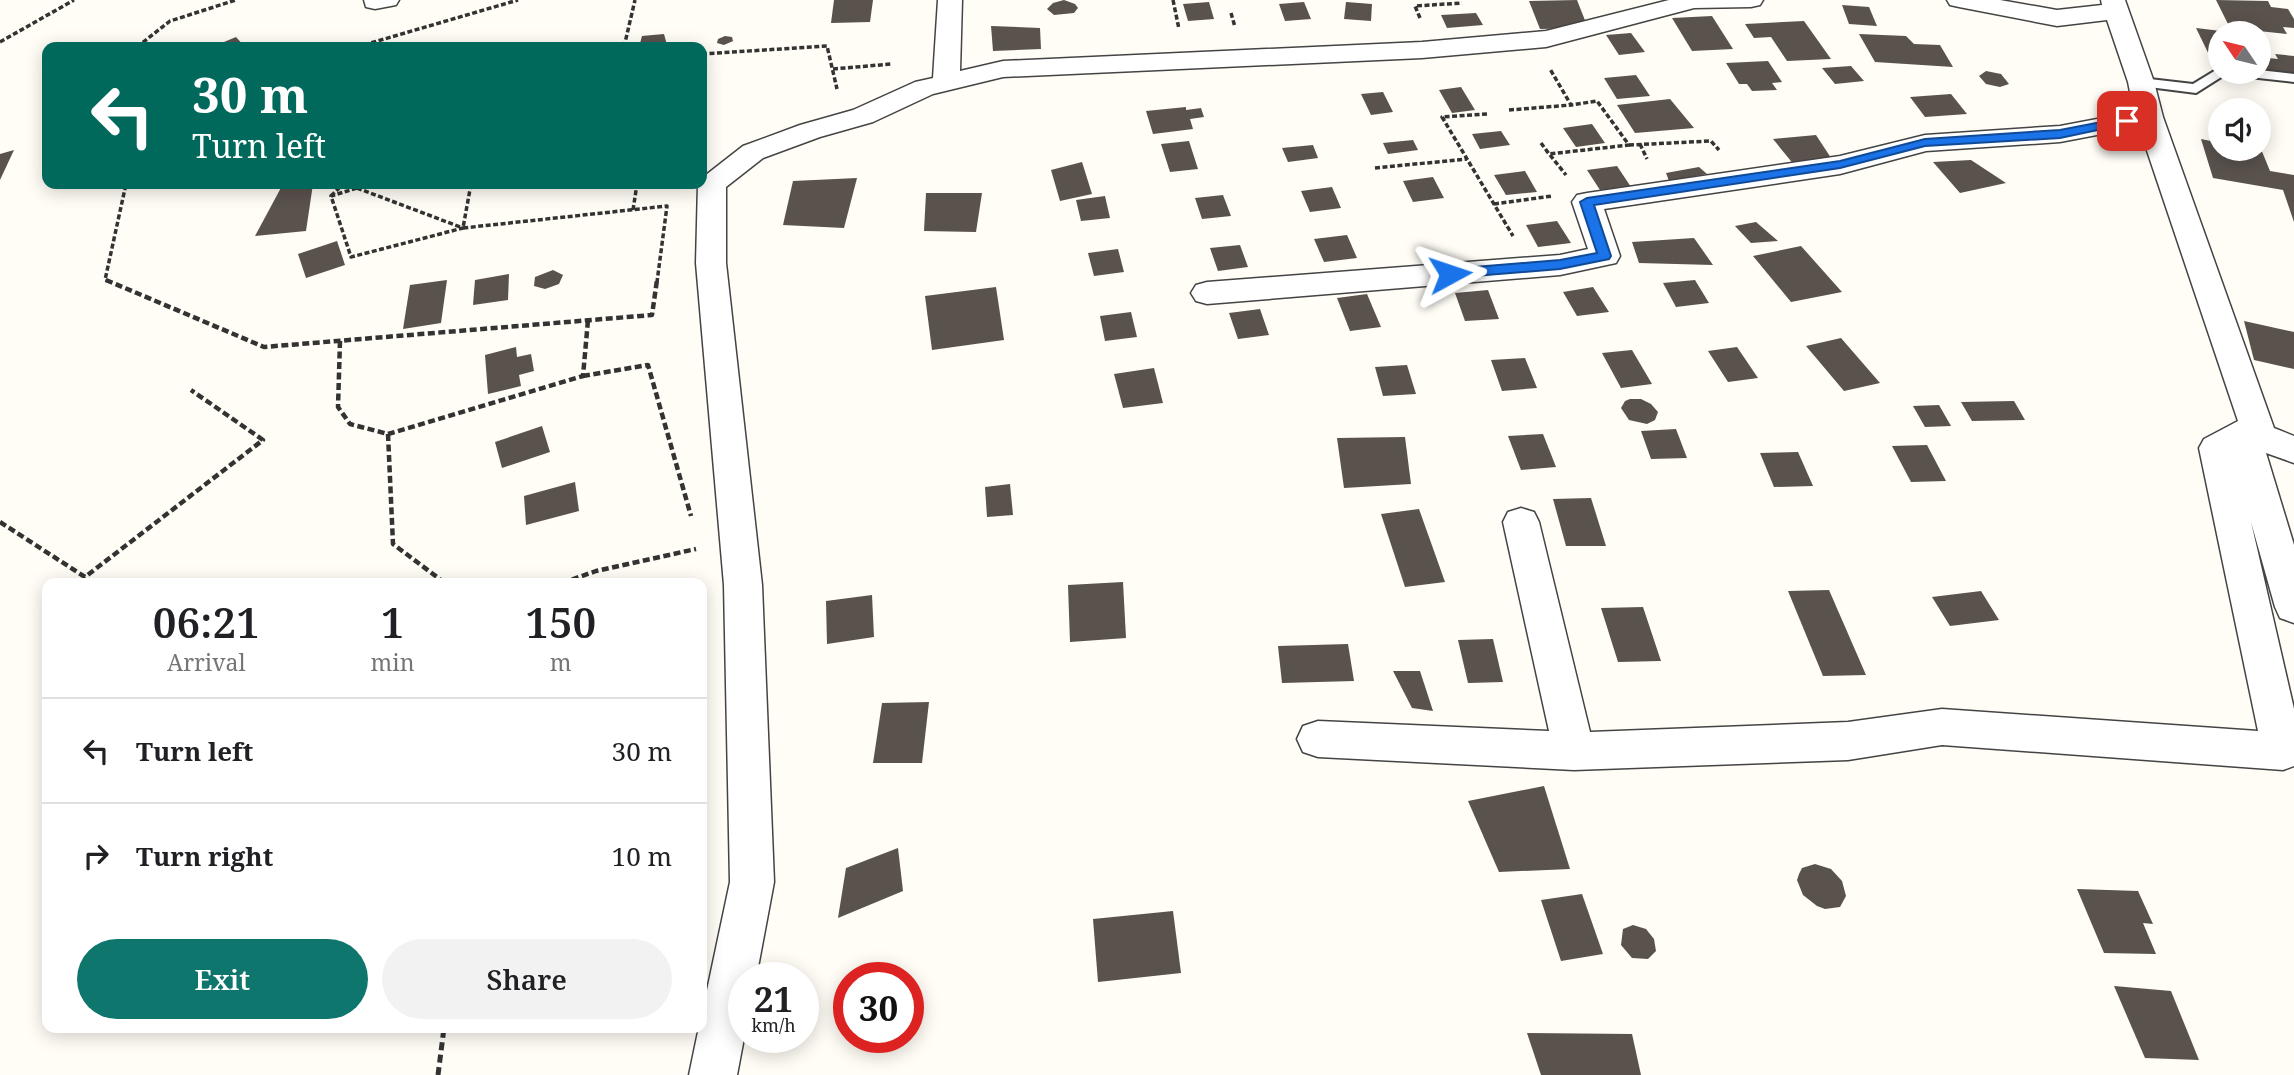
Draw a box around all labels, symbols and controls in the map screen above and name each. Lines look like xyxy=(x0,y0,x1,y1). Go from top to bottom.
north arrow xyxy=(2208,21,2272,84)
map controls xyxy=(2208,21,2271,161)
text: 30 m xyxy=(192,61,308,127)
icon: left xyxy=(77,70,168,161)
pin xyxy=(2097,91,2157,151)
button: sound xyxy=(2208,98,2271,161)
icon: arrive xyxy=(2108,102,2146,140)
text: Turn left xyxy=(192,124,326,167)
position arrow xyxy=(1413,237,1487,311)
text: 06:21 xyxy=(153,593,260,650)
text: 1 xyxy=(381,593,404,650)
text: 150 xyxy=(525,593,596,650)
text: Arrival xyxy=(167,646,246,678)
text: min xyxy=(371,646,415,678)
text: m xyxy=(550,646,572,678)
icon: left xyxy=(77,732,115,770)
text: Turn left xyxy=(136,733,253,769)
text: 30 m xyxy=(612,733,672,769)
icon: right xyxy=(77,837,115,875)
text: Turn right xyxy=(136,838,273,874)
text: 10 m xyxy=(612,838,672,874)
button: Exit xyxy=(77,939,368,1019)
button: Share xyxy=(382,939,672,1019)
speed limit sign: 30 xyxy=(833,962,924,1053)
text: 21 xyxy=(754,975,793,1022)
text: km/h xyxy=(751,1013,796,1037)

